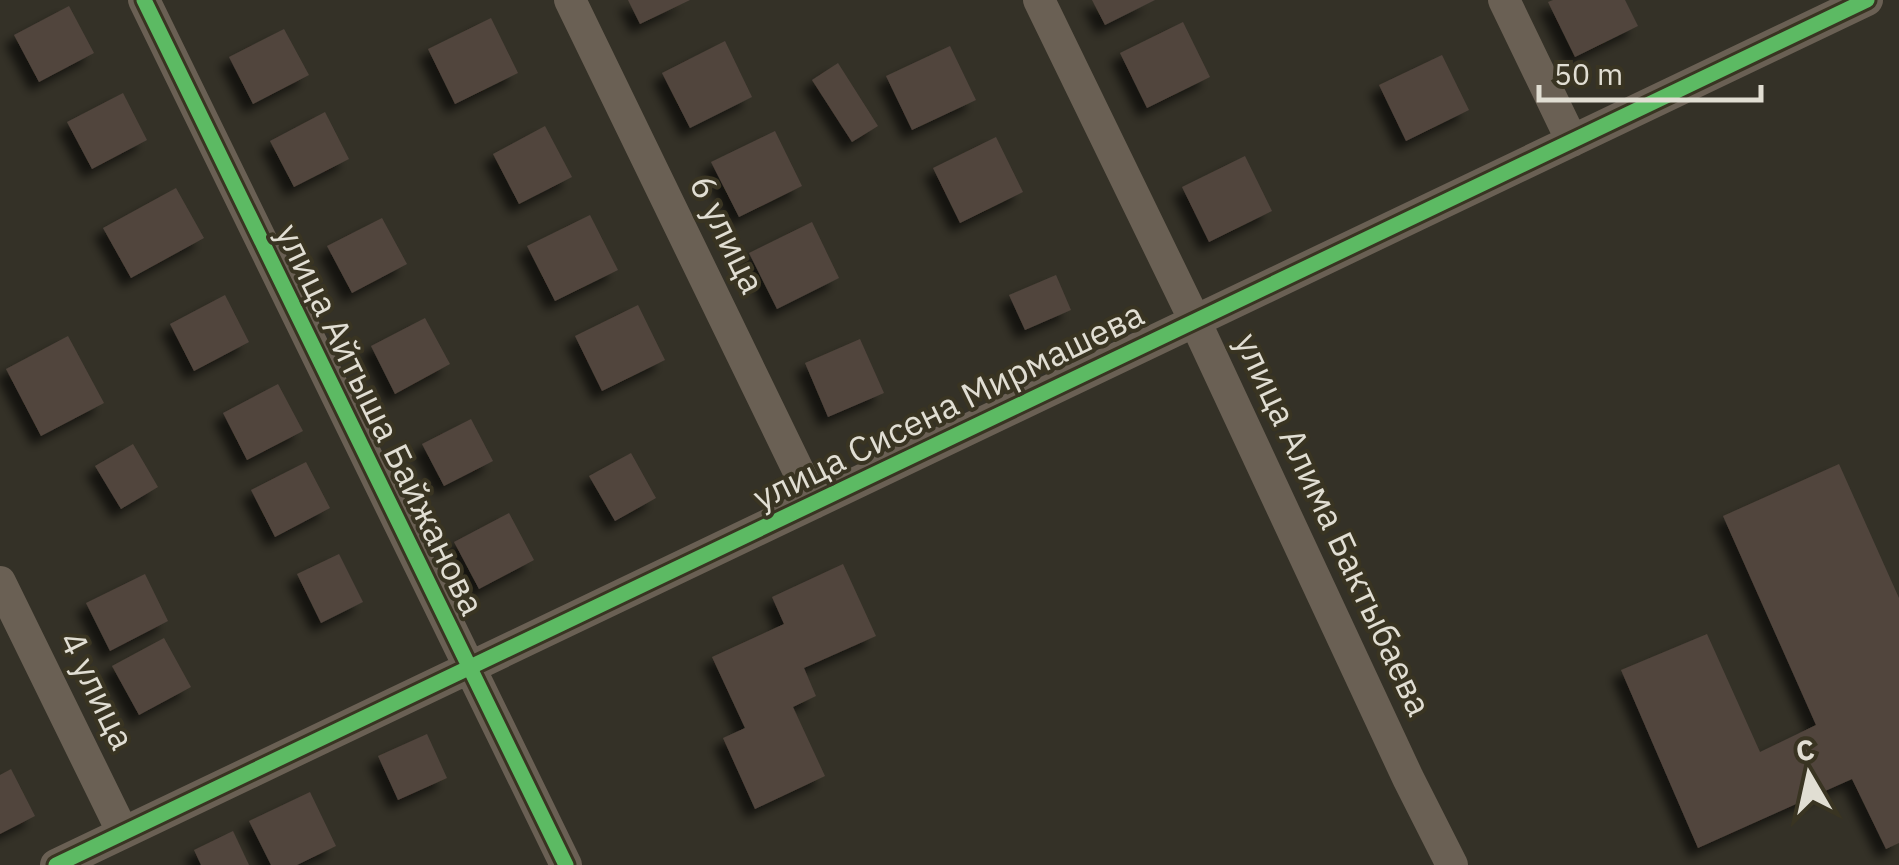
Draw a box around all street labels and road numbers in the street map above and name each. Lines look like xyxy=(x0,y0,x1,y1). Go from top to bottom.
street label: 6 улица xyxy=(680,167,776,301)
street label: улица Айтыша Байжанова xyxy=(266,216,496,622)
street label: улица Сисена Мирмашева xyxy=(745,290,1151,520)
street label: улица Алима Бактыбаева xyxy=(1225,325,1443,723)
street label: 4 улица xyxy=(50,623,146,757)

